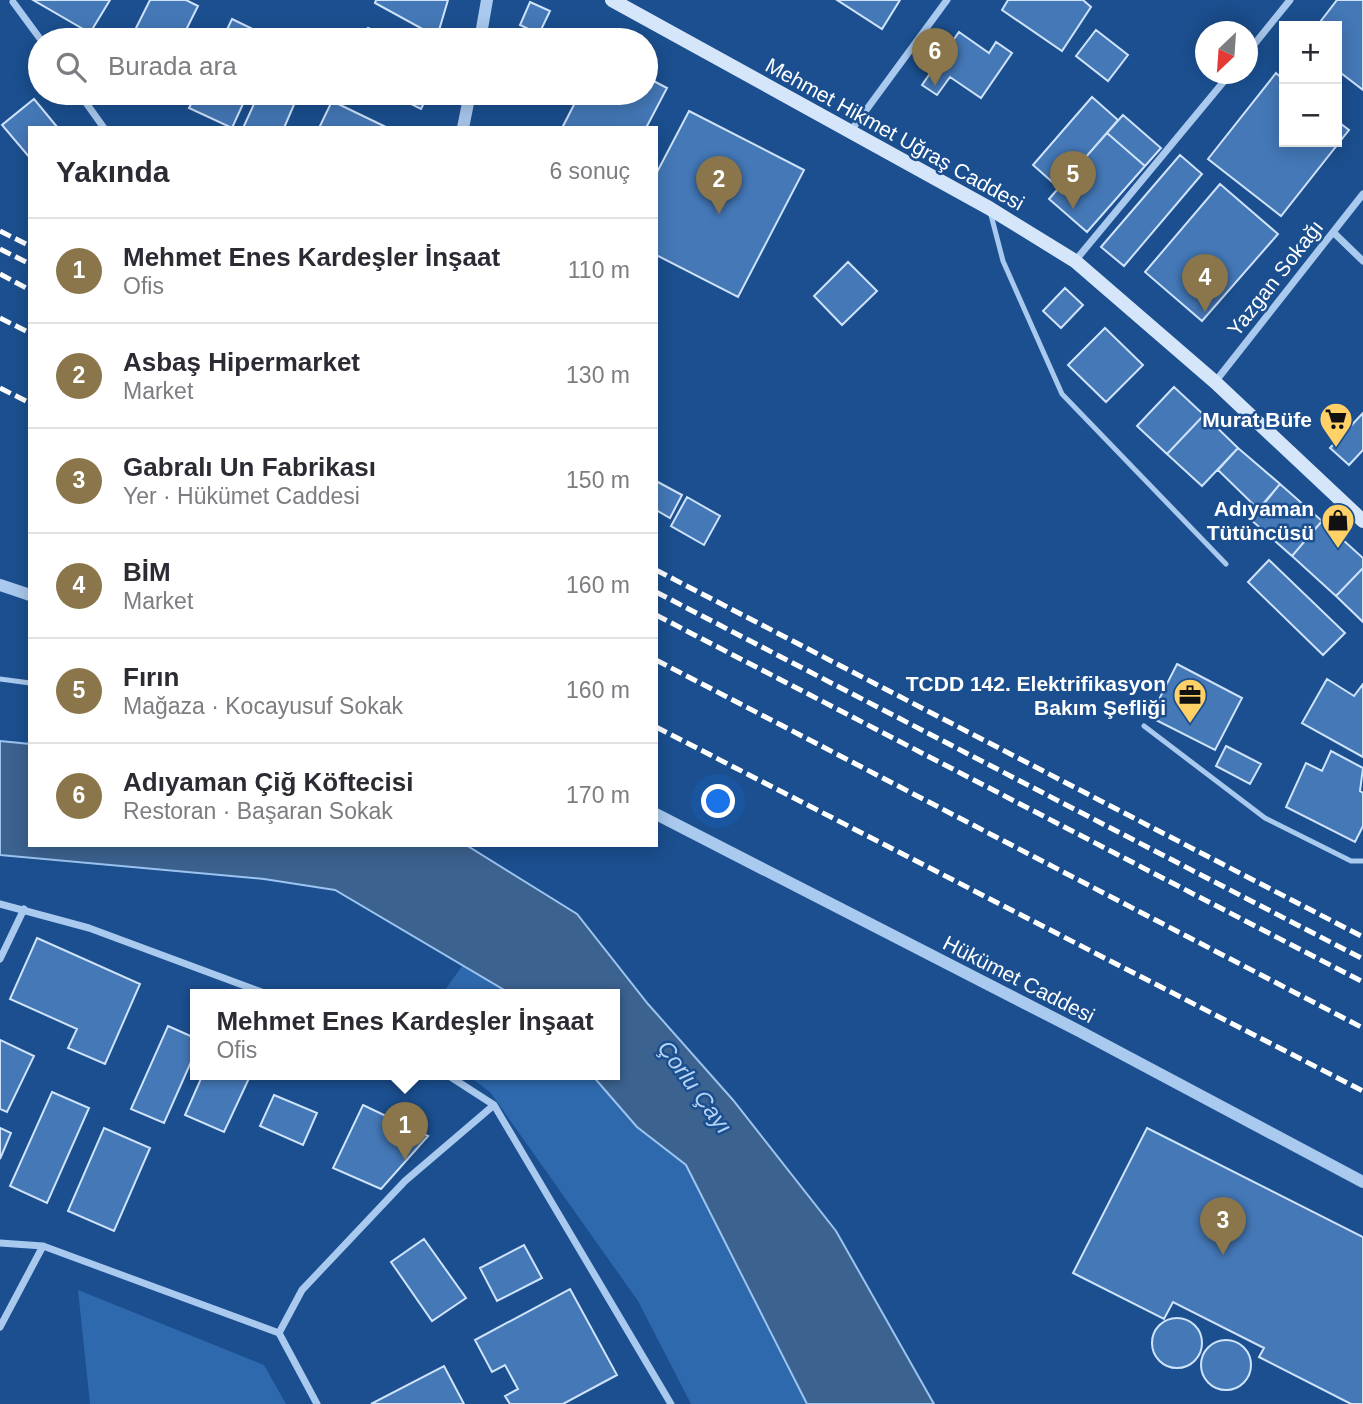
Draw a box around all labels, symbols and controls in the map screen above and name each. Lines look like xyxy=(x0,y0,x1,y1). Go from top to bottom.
north arrow xyxy=(1195,21,1258,84)
map controls xyxy=(1279,21,1342,147)
button: + xyxy=(1279,21,1342,84)
search box xyxy=(28,28,658,105)
pin: 6 xyxy=(912,28,958,86)
icon: search xyxy=(52,48,90,86)
text: Burada ara xyxy=(108,51,237,81)
street label: Mehmet Hikmet Uğraş Caddesi xyxy=(762,53,1028,215)
button: − xyxy=(1279,84,1342,147)
pin: 5 xyxy=(1050,151,1096,209)
text: Yakında xyxy=(56,155,169,188)
pin: 2 xyxy=(696,156,742,214)
text: 6 sonuç xyxy=(549,158,630,184)
street label: Yazgan Sokağı xyxy=(1223,215,1327,341)
text: Mehmet Enes Kardeşler İnşaat xyxy=(123,242,500,272)
pin: 4 xyxy=(1182,254,1228,312)
text: 1 xyxy=(73,257,85,283)
text: 110 m xyxy=(568,257,630,283)
text: Ofis xyxy=(123,273,164,299)
text: Asbaş Hipermarket xyxy=(123,347,360,377)
text: 2 xyxy=(73,362,85,388)
text: 130 m xyxy=(566,362,630,388)
text: Market xyxy=(123,378,193,404)
supermarket icon: Murat Büfe xyxy=(1317,400,1355,449)
place label: Murat Büfe xyxy=(1202,408,1312,431)
text: Gabralı Un Fabrikası xyxy=(123,452,376,482)
text: 3 xyxy=(73,467,85,493)
text: 150 m xyxy=(566,467,630,493)
text: Yer · Hükümet Caddesi xyxy=(123,483,360,509)
place label: Adıyaman Tütüncüsü xyxy=(1207,497,1314,544)
shop icon: Adıyaman Tütüncüsü xyxy=(1319,501,1357,550)
text: BİM xyxy=(123,557,171,587)
text: 4 xyxy=(73,572,85,598)
text: 160 m xyxy=(566,572,630,598)
text: Market xyxy=(123,588,193,614)
text: Fırın xyxy=(123,662,179,692)
place label: TCDD 142. Elektrifikasyon Bakım Şefliği xyxy=(906,672,1166,719)
office icon: TCDD 142. Elektrifikasyon Bakım Şefliği xyxy=(1171,676,1209,725)
text: 5 xyxy=(73,677,85,703)
text: 160 m xyxy=(566,677,630,703)
text: Mağaza · Kocayusuf Sokak xyxy=(123,693,403,719)
text: Adıyaman Çiğ Köftecisi xyxy=(123,767,413,797)
text: 6 xyxy=(73,782,85,808)
text: 170 m xyxy=(566,782,630,808)
your location xyxy=(701,784,735,818)
text: Restoran · Başaran Sokak xyxy=(123,798,393,824)
street label: Hükümet Caddesi xyxy=(939,931,1099,1027)
popup xyxy=(190,989,620,1080)
text: Mehmet Enes Kardeşler İnşaat xyxy=(216,1006,594,1036)
water label: Çorlu Çayı xyxy=(653,1035,737,1139)
text: Ofis xyxy=(216,1037,257,1063)
pin: 1 xyxy=(382,1102,428,1160)
pin: 3 xyxy=(1200,1197,1246,1255)

